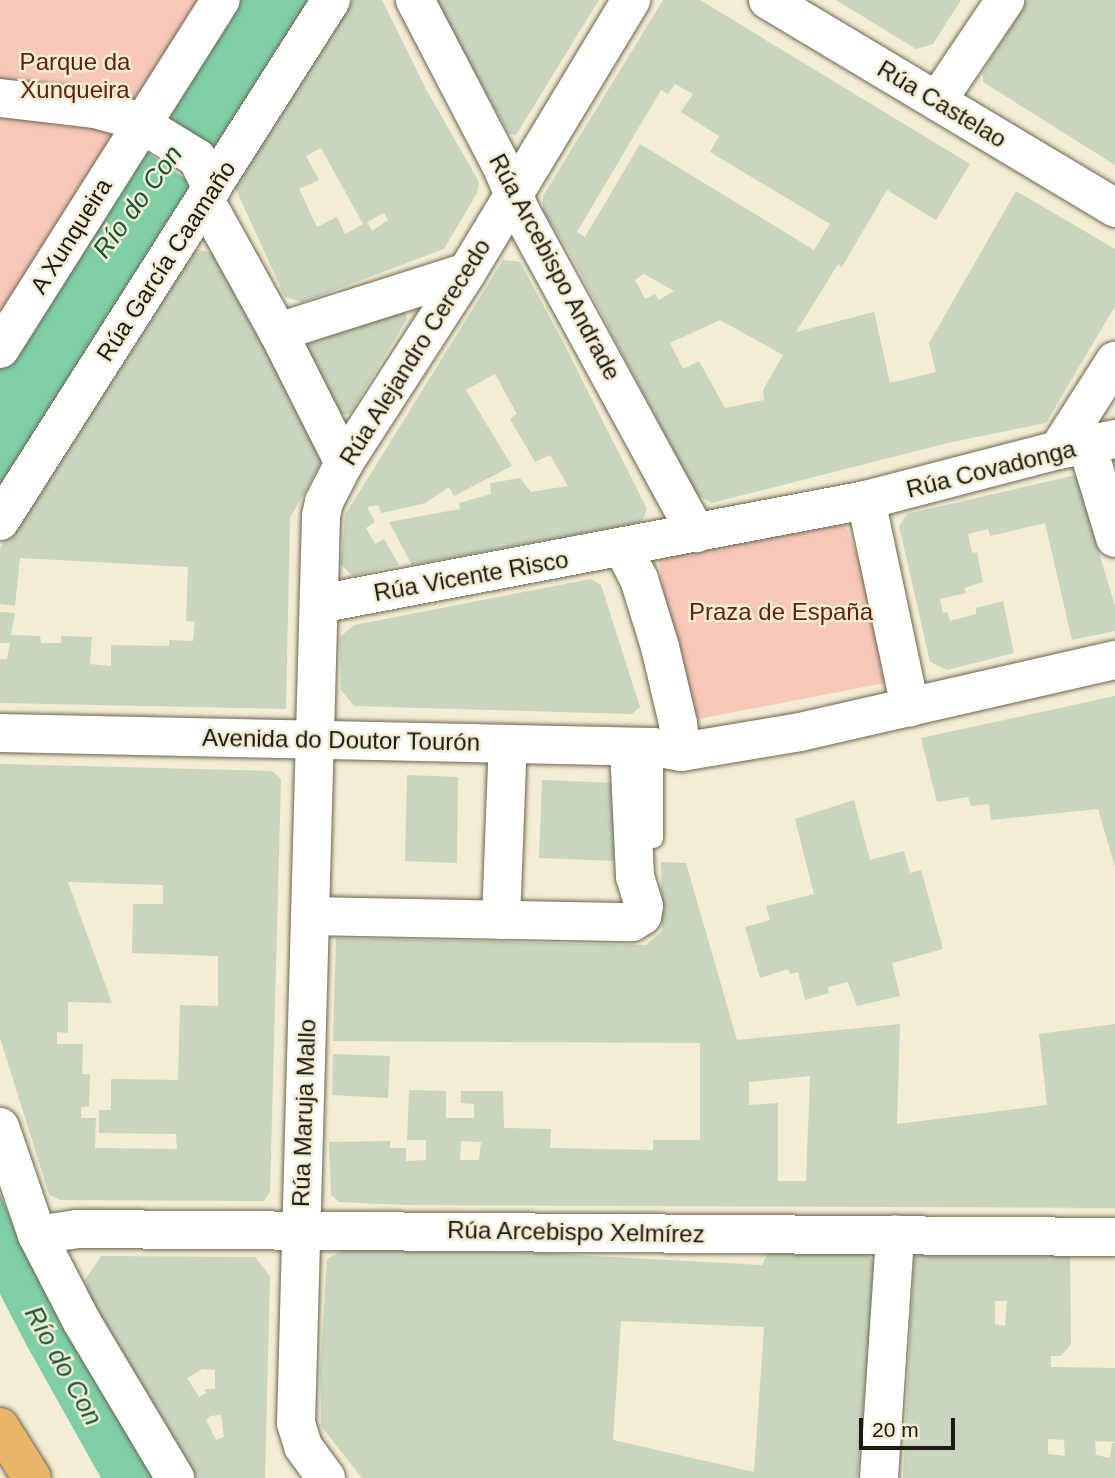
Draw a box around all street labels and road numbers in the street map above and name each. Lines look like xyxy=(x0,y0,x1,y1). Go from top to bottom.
street label: Rúa Castelao xyxy=(872,54,1012,154)
street label: Rúa Arcebispo Andrade xyxy=(482,148,628,386)
street label: Rúa García Caamaño xyxy=(90,155,242,367)
street label: A Xunqueira xyxy=(24,172,118,300)
street label: Rúa Alejandro Cerecedo xyxy=(333,233,497,471)
street label: Rúa Covadonga xyxy=(903,434,1079,504)
street label: Rúa Vicente Risco xyxy=(371,545,571,607)
street label: Avenida do Doutor Tourón xyxy=(202,723,480,757)
street label: Rúa Maruja Mallo xyxy=(286,1019,322,1207)
street label: Rúa Arcebispo Xelmírez xyxy=(446,1215,706,1249)

